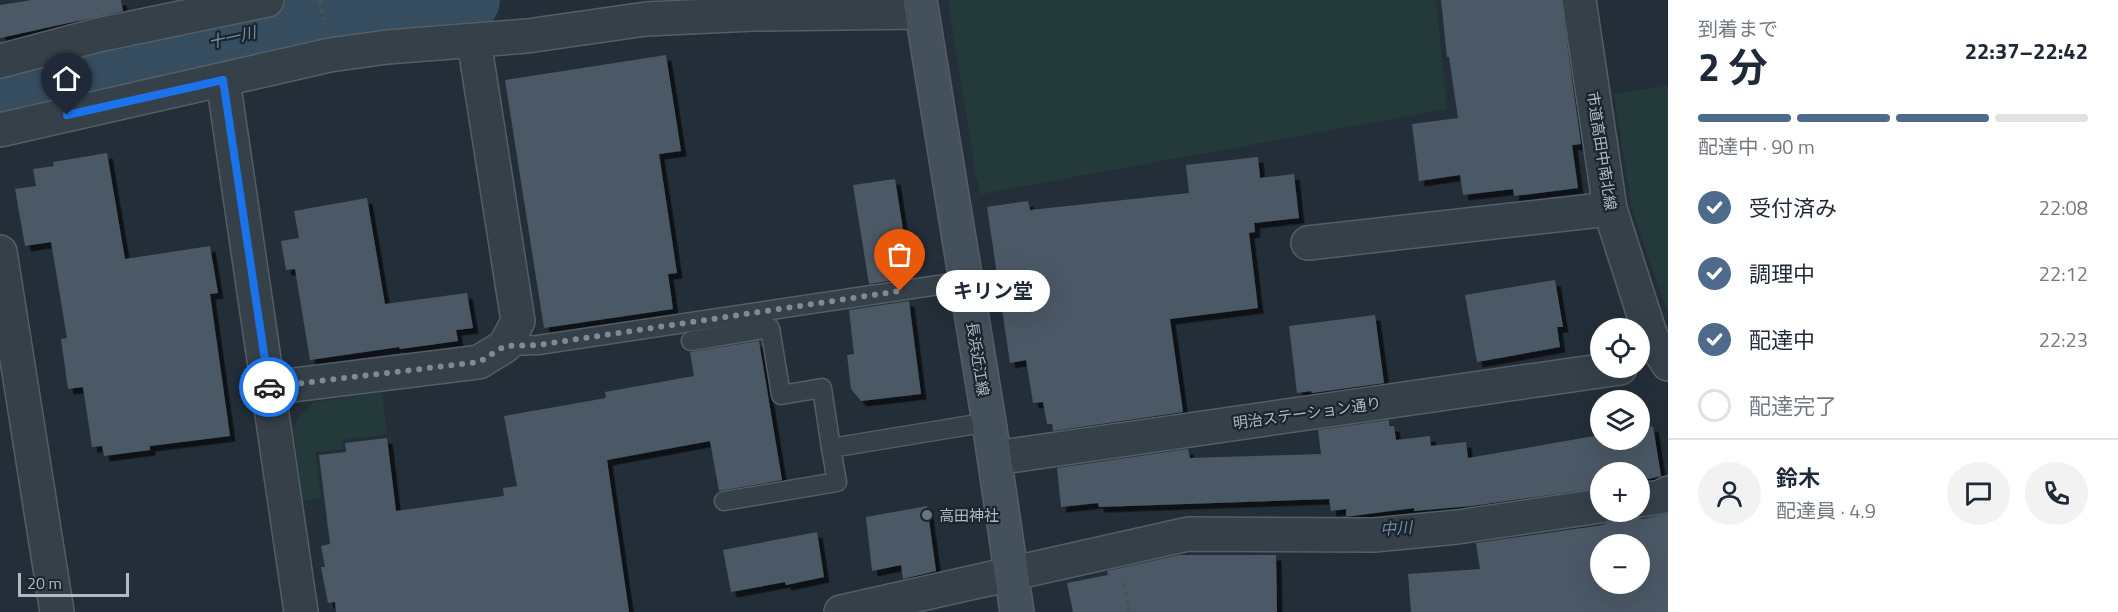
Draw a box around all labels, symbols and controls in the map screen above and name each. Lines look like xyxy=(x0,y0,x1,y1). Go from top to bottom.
text: 到着まで xyxy=(1698,13,1778,44)
water label: 十一川 xyxy=(206,19,260,54)
text: 22:37–22:42 xyxy=(1965,34,2088,68)
text: 2 分 xyxy=(1698,37,1767,96)
pin xyxy=(41,53,92,115)
icon: home xyxy=(50,62,83,95)
street label: 市道高田中南北線 xyxy=(1581,90,1623,212)
text: 配達中 · 90 m xyxy=(1698,131,1815,162)
icon: check xyxy=(1698,191,1731,224)
text: 受付済み xyxy=(1749,191,1837,225)
text: 22:08 xyxy=(2039,192,2088,223)
pin xyxy=(874,229,925,291)
icon: bag xyxy=(883,238,916,271)
icon: check xyxy=(1698,257,1731,290)
text: 調理中 xyxy=(1749,257,1815,291)
text: 22:12 xyxy=(2039,258,2088,289)
callout: キリン堂 xyxy=(936,270,1050,312)
text: キリン堂 xyxy=(953,275,1033,306)
map controls xyxy=(1590,318,1650,594)
button: locate xyxy=(1590,318,1650,378)
street label: 長浜近江線 xyxy=(961,320,995,398)
icon: check xyxy=(1698,323,1731,356)
text: 配達中 xyxy=(1749,323,1815,357)
text: 22:23 xyxy=(2039,324,2088,355)
courier xyxy=(239,357,299,417)
icon: car xyxy=(253,371,286,404)
text: 配達完了 xyxy=(1749,389,1837,423)
button: layers xyxy=(1590,390,1650,450)
street label: 明治ステーション通り xyxy=(1231,391,1383,435)
text: 鈴木 xyxy=(1776,461,1820,495)
button: + xyxy=(1590,462,1650,522)
button: person xyxy=(1698,462,1761,525)
button: chat xyxy=(1947,462,2010,525)
button: phone xyxy=(2025,462,2088,525)
text: 配達員 · 4.9 xyxy=(1776,495,1876,526)
place label: 高田神社 xyxy=(939,504,999,527)
marker: 高田神社 xyxy=(920,508,934,522)
water label: 中川 xyxy=(1379,515,1415,541)
button: − xyxy=(1590,534,1650,594)
scale bar xyxy=(18,570,129,598)
text: 20 m xyxy=(27,571,62,595)

